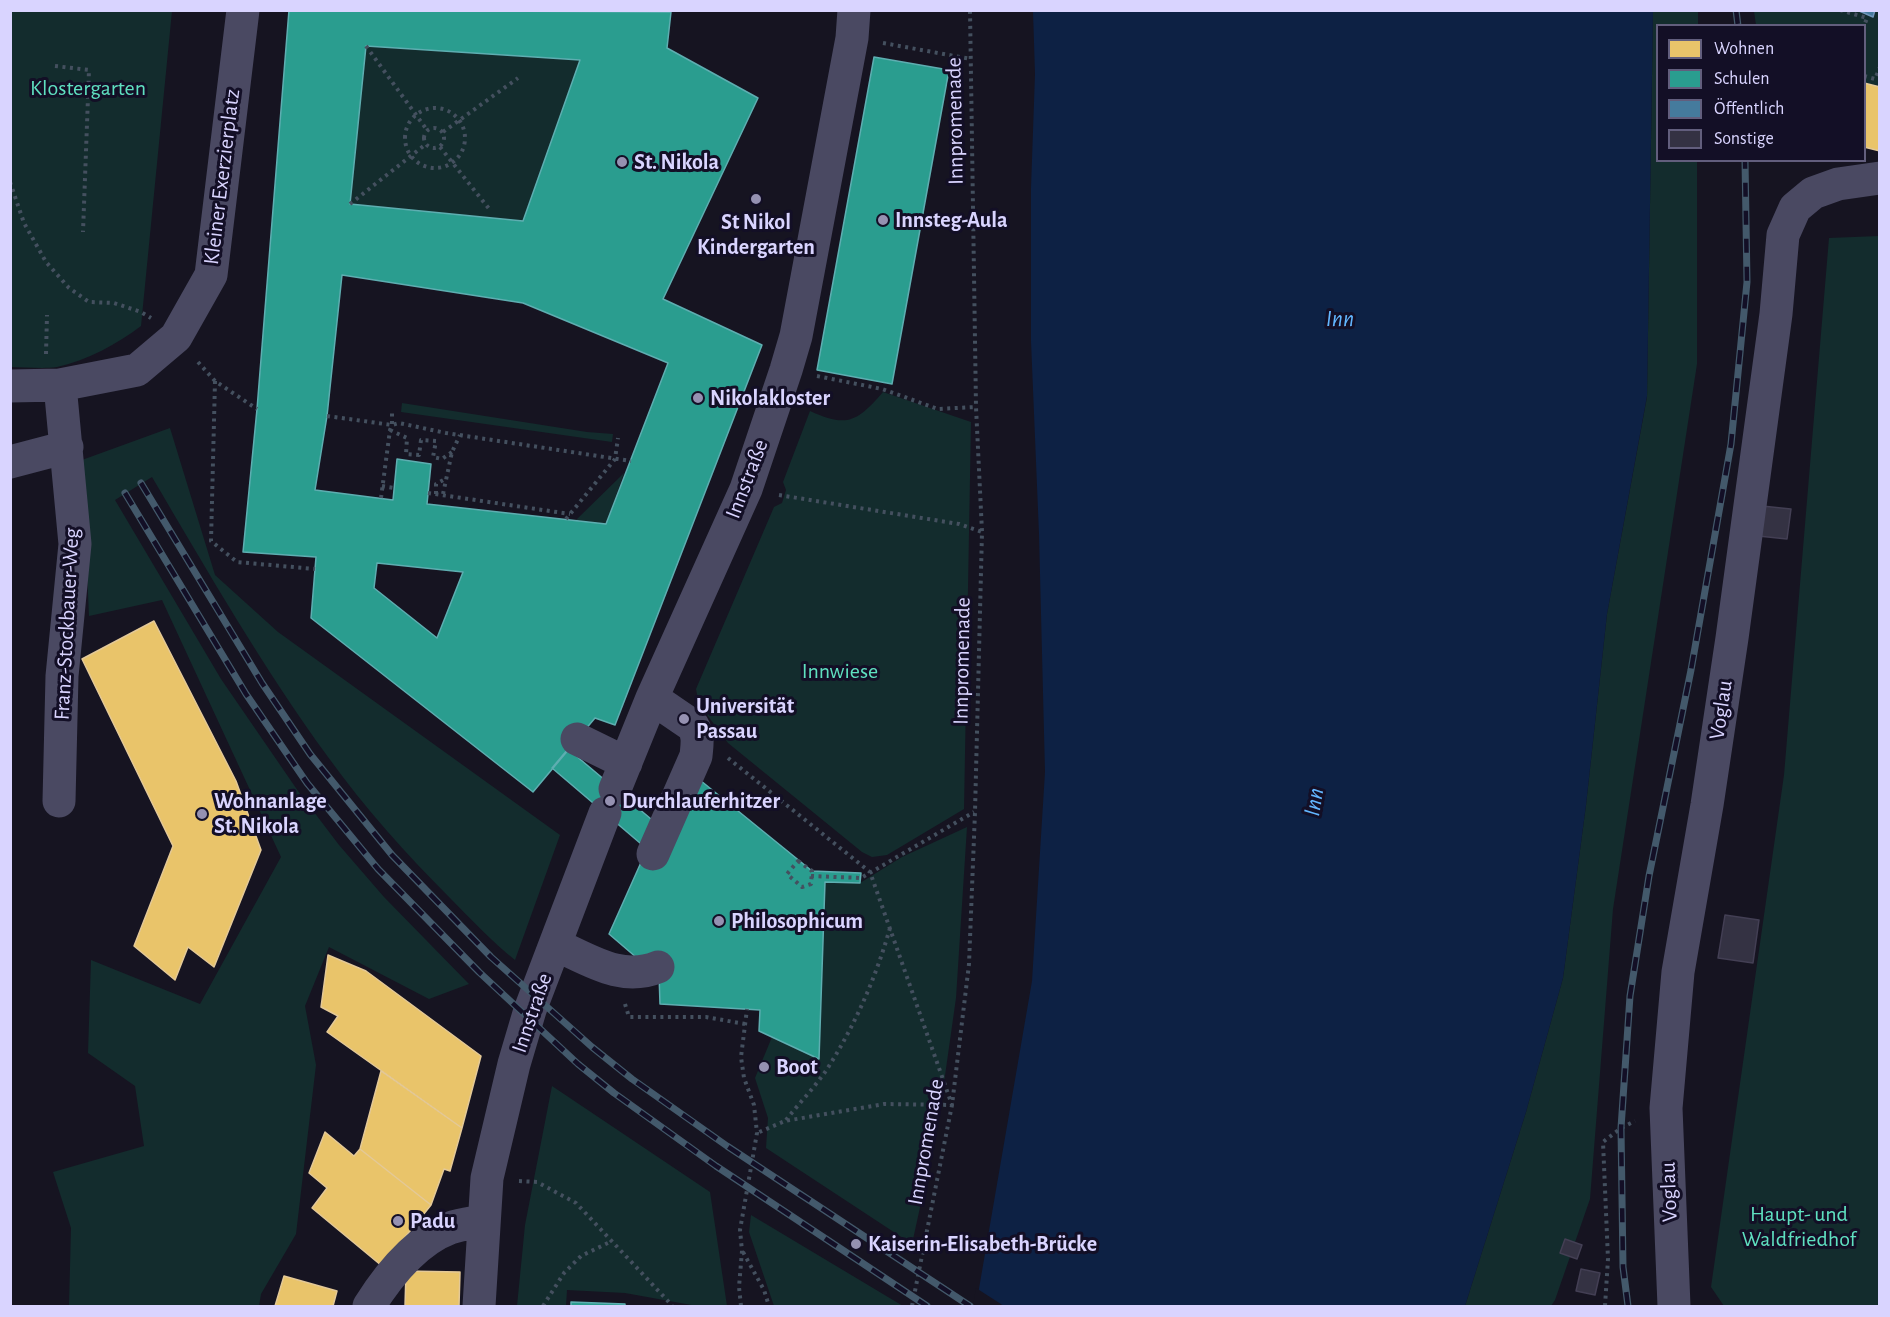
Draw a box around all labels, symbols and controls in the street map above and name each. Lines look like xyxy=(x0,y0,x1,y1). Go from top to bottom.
legend xyxy=(1656,24,1866,162)
text: Wohnen xyxy=(1714,40,1774,58)
street label: Innpromenade xyxy=(941,57,969,185)
text: Schulen xyxy=(1714,70,1770,88)
park label: Klostergarten xyxy=(30,75,146,101)
street label: Kleiner Exerzierplatz xyxy=(198,88,246,266)
text: Öffentlich xyxy=(1714,100,1784,118)
text: Sonstige xyxy=(1714,130,1774,148)
place label: St. Nikola xyxy=(634,149,719,175)
marker: St. Nikola xyxy=(615,155,629,169)
marker: St Nikol Kindergarten xyxy=(749,192,763,206)
place label: Innsteg-Aula xyxy=(895,207,1008,233)
place label: St Nikol Kindergarten xyxy=(697,209,815,260)
marker: Innsteg-Aula xyxy=(876,213,890,227)
water label: Inn xyxy=(1326,305,1354,333)
place label: Nikolakloster xyxy=(710,385,830,411)
marker: Nikolakloster xyxy=(691,391,705,405)
street label: Innstraße xyxy=(720,436,774,522)
street label: Franz-Stockbauer-Weg xyxy=(49,527,85,721)
street label: Innpromenade xyxy=(948,597,976,725)
park label: Innwiese xyxy=(802,658,878,684)
street label: Voglau xyxy=(1704,679,1738,741)
place label: Universität Passau xyxy=(696,693,794,744)
marker: Universität Passau xyxy=(677,712,691,726)
water label: Inn xyxy=(1297,786,1331,818)
place label: Wohnanlage St. Nikola xyxy=(214,788,327,840)
place label: Durchlauferhitzer xyxy=(622,788,780,814)
marker: Durchlauferhitzer xyxy=(603,794,617,808)
marker: Wohnanlage St. Nikola xyxy=(195,807,209,821)
place label: Philosophicum xyxy=(731,908,863,934)
marker: Philosophicum xyxy=(712,914,726,928)
street label: Innstraße xyxy=(506,970,558,1056)
place label: Boot xyxy=(776,1054,818,1080)
marker: Boot xyxy=(757,1060,771,1074)
street label: Innpromenade xyxy=(902,1077,950,1207)
street label: Voglau xyxy=(1655,1162,1683,1222)
park label: Haupt- und Waldfriedhof xyxy=(1742,1201,1856,1252)
place label: Padu xyxy=(410,1208,455,1234)
marker: Padu xyxy=(391,1214,405,1228)
place label: Kaiserin-Elisabeth-Brücke xyxy=(868,1231,1097,1257)
marker: Kaiserin-Elisabeth-Brücke xyxy=(849,1237,863,1251)

